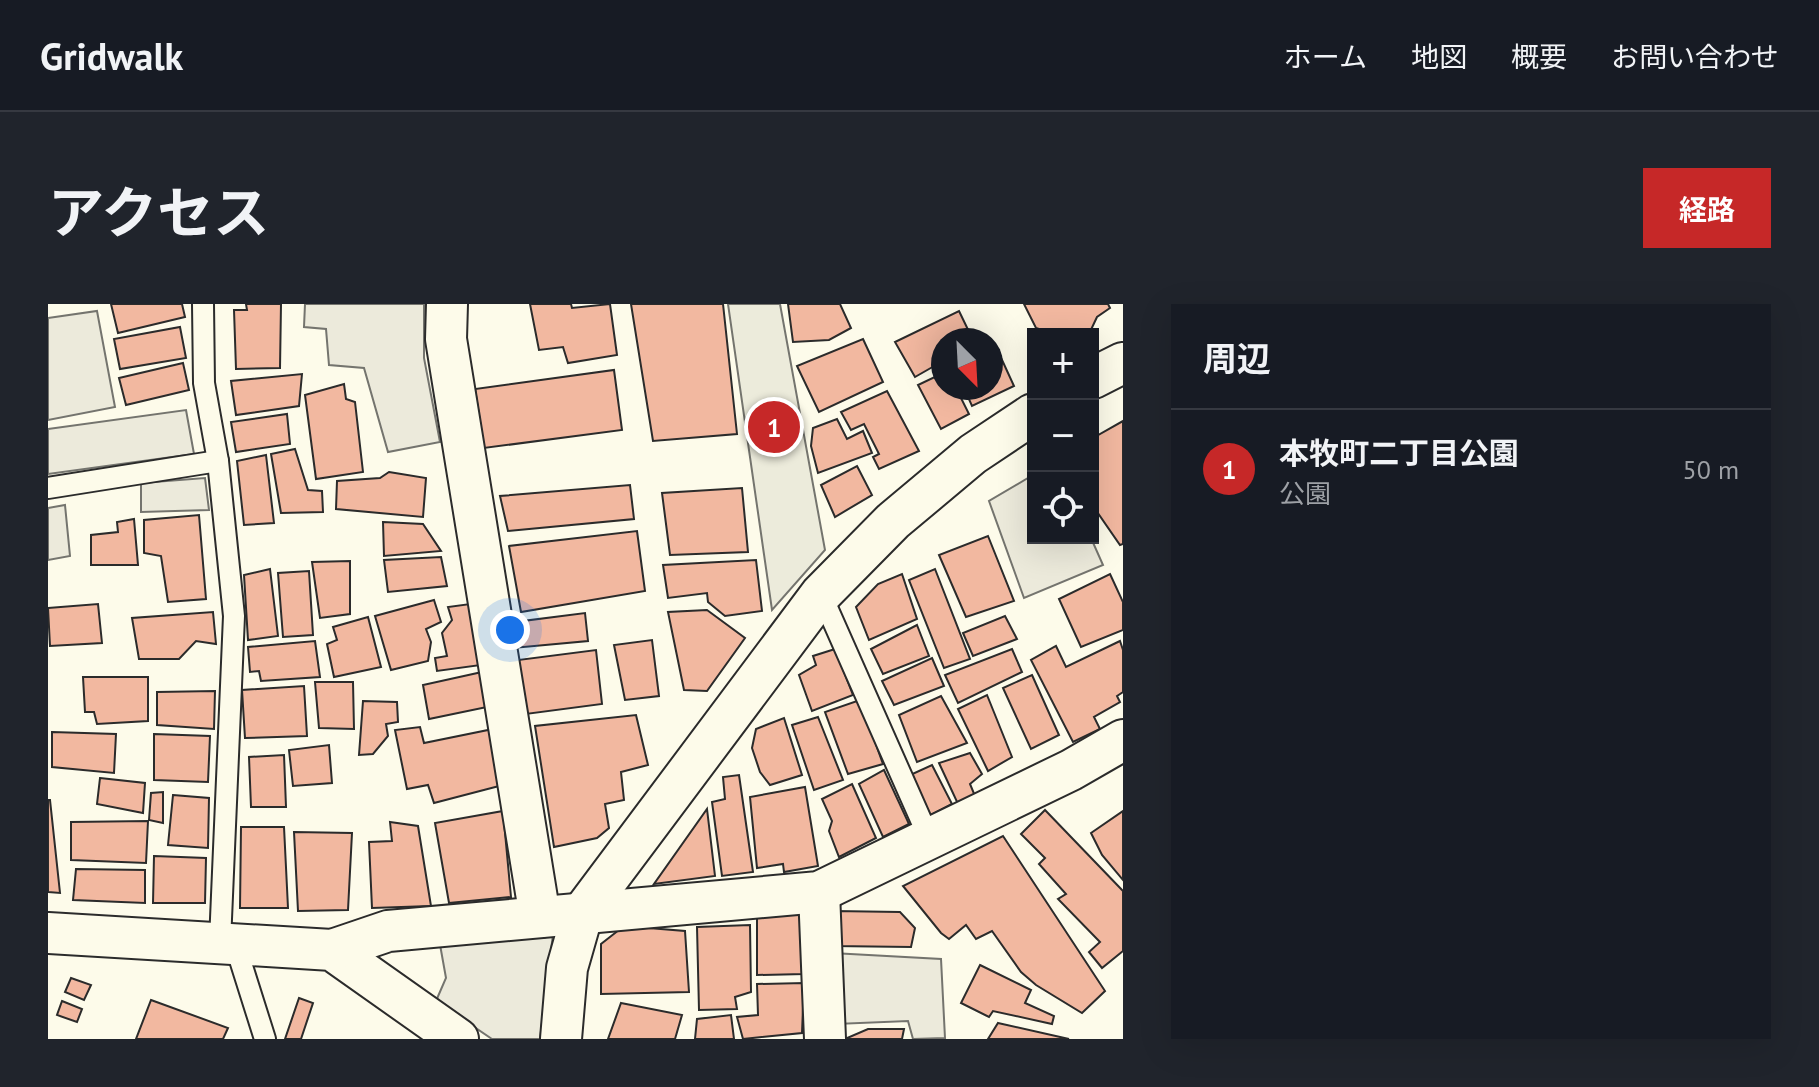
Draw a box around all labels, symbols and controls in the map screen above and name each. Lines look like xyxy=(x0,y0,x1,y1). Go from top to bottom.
text: Gridwalk xyxy=(40,31,183,80)
text: ホーム xyxy=(1284,38,1367,75)
text: 地図 xyxy=(1411,38,1467,75)
text: 概要 xyxy=(1511,38,1567,75)
text: お問い合わせ xyxy=(1611,38,1779,75)
button: 経路 xyxy=(1643,168,1771,248)
text: アクセス xyxy=(48,176,269,248)
north arrow xyxy=(931,328,1003,400)
map controls xyxy=(1027,328,1099,544)
button: + xyxy=(1027,328,1099,400)
text: 周辺 xyxy=(1203,336,1271,380)
pin: 1 xyxy=(748,397,800,457)
button: − xyxy=(1027,400,1099,472)
text: 本牧町二丁目公園 xyxy=(1279,433,1519,472)
text: 1 xyxy=(1222,453,1236,486)
text: 50 m xyxy=(1683,453,1739,486)
button: locate xyxy=(1027,472,1099,544)
text: 公園 xyxy=(1279,477,1331,510)
your location xyxy=(490,610,530,650)

